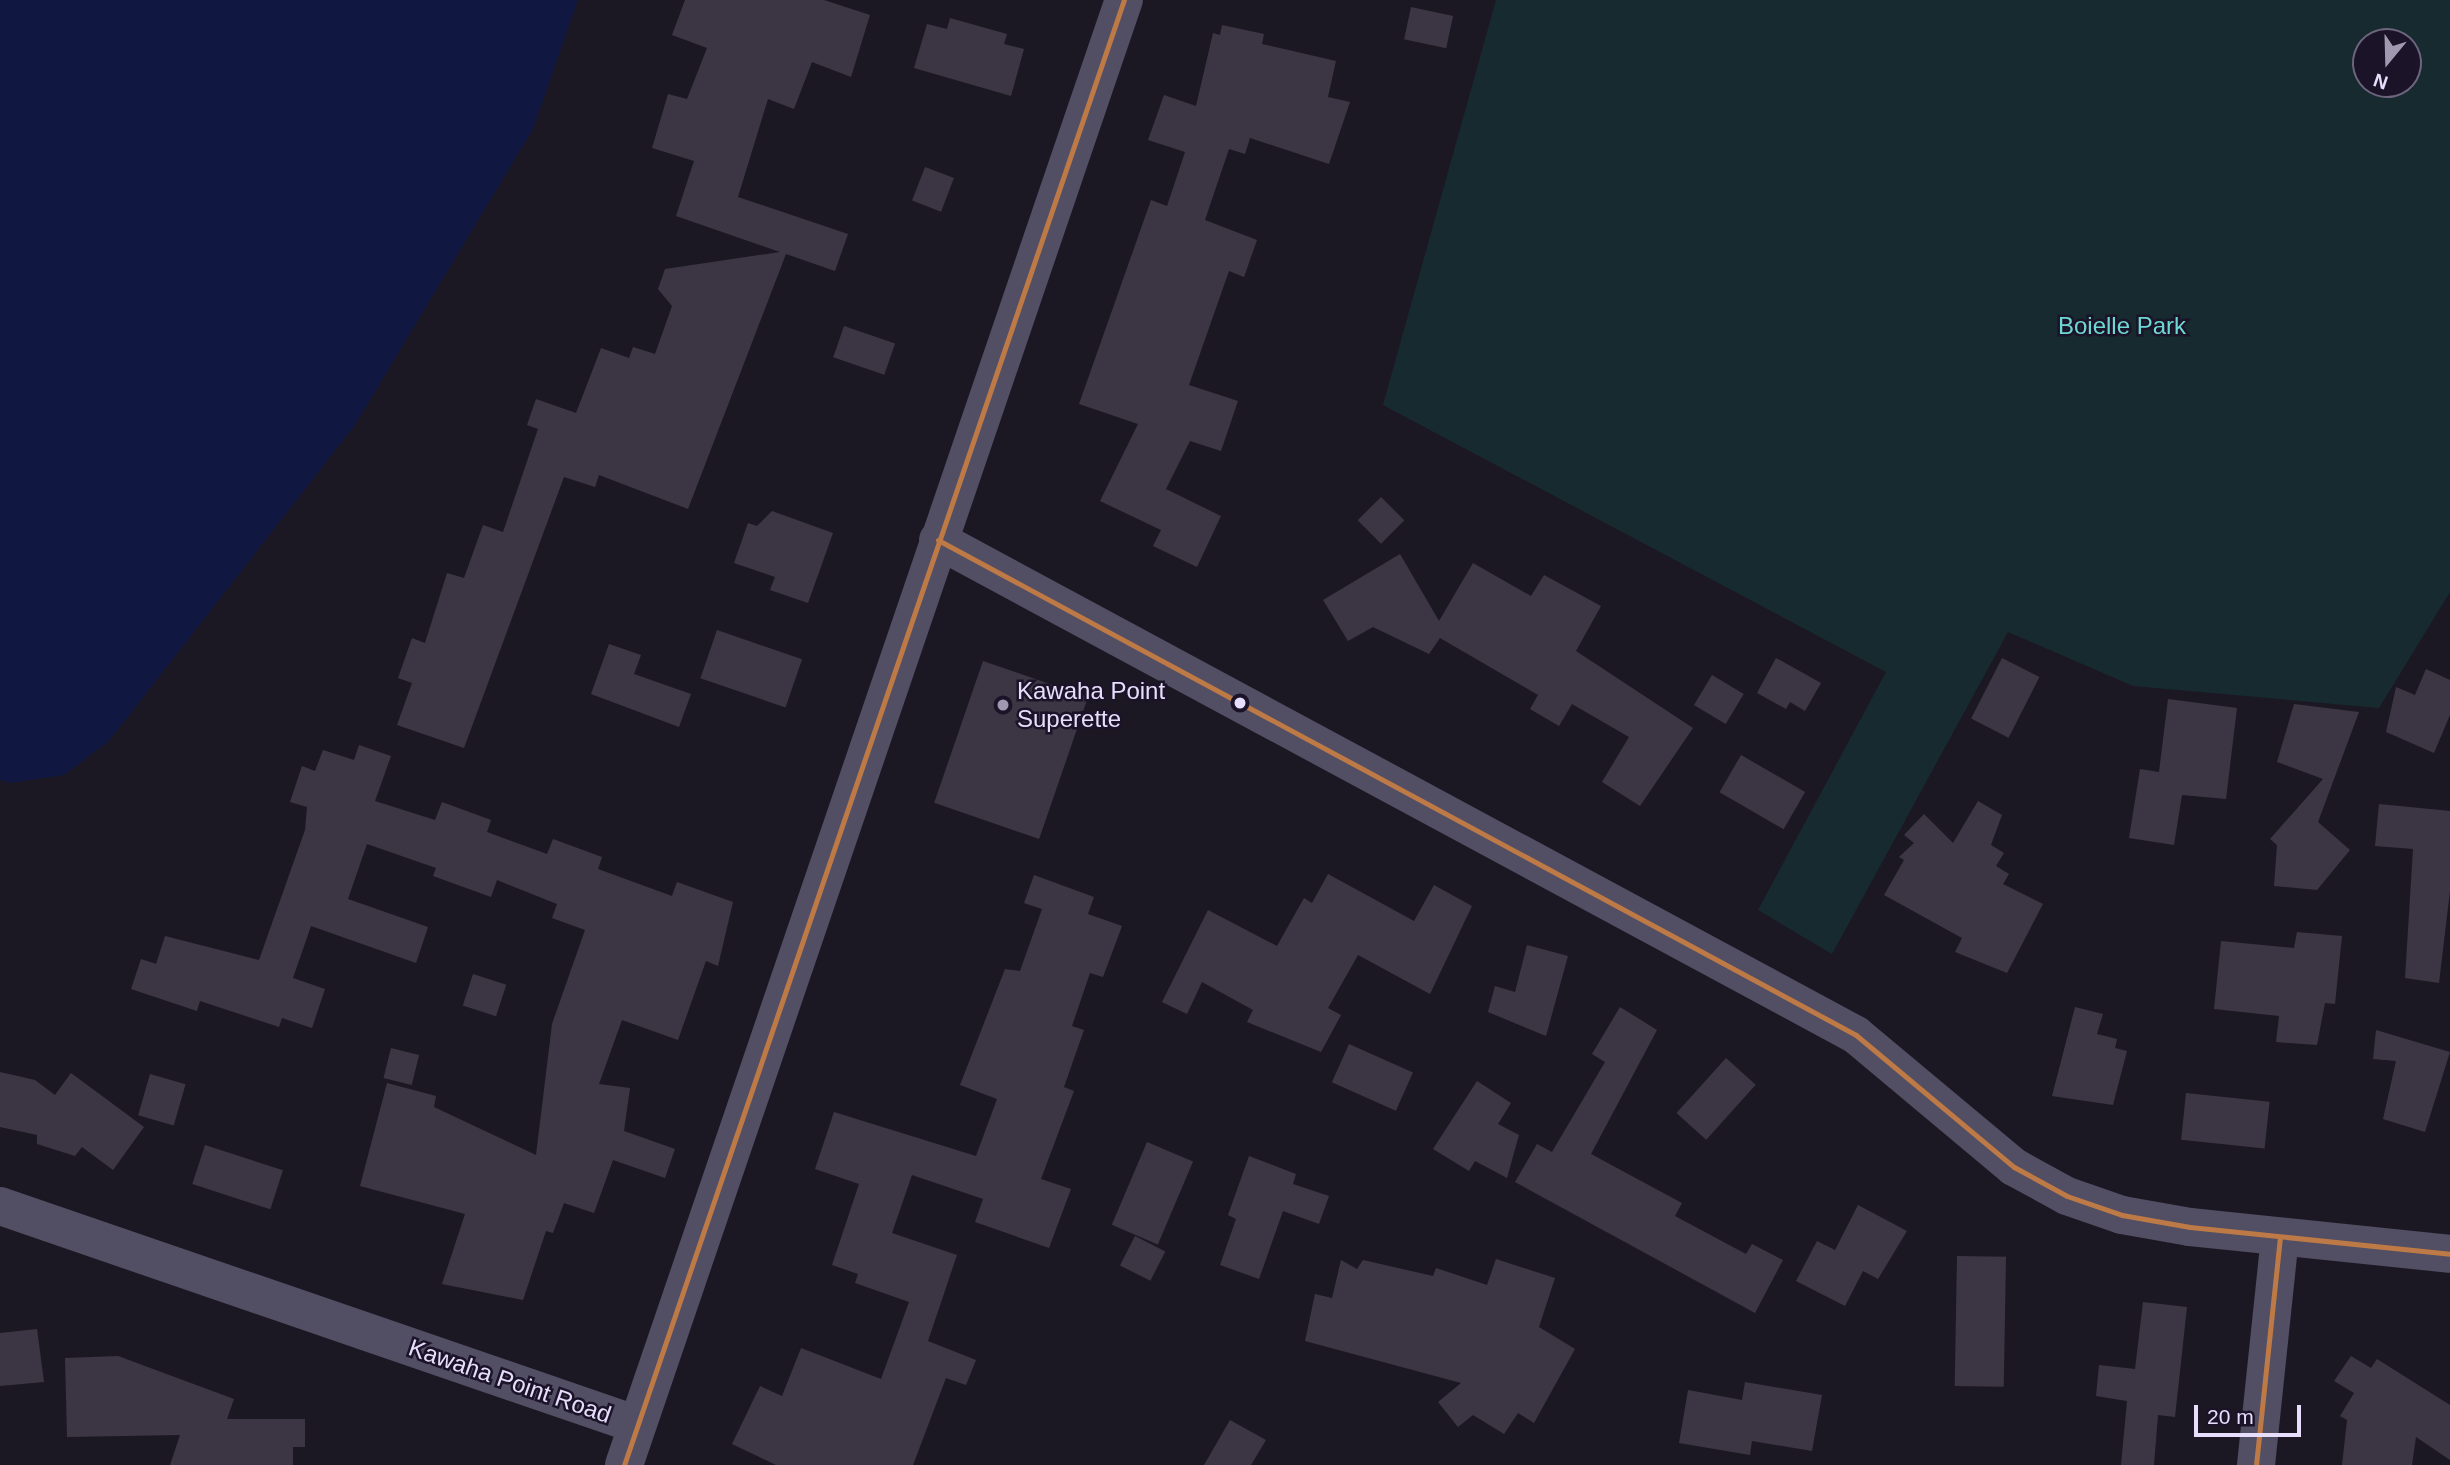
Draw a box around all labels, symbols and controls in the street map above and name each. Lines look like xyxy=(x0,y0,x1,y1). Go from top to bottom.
north arrow xyxy=(2352,28,2422,98)
text: N xyxy=(2371,69,2391,94)
park label: Boielle Park xyxy=(2058,312,2186,340)
place label: Kawaha Point Superette xyxy=(1017,677,1165,733)
unlabelled marker xyxy=(1233,696,1247,710)
marker: Kawaha Point Superette xyxy=(995,697,1011,713)
street label: Kawaha Point Road xyxy=(405,1333,615,1429)
scale bar xyxy=(2198,1392,2305,1436)
text: 20 m xyxy=(2207,1405,2254,1428)

